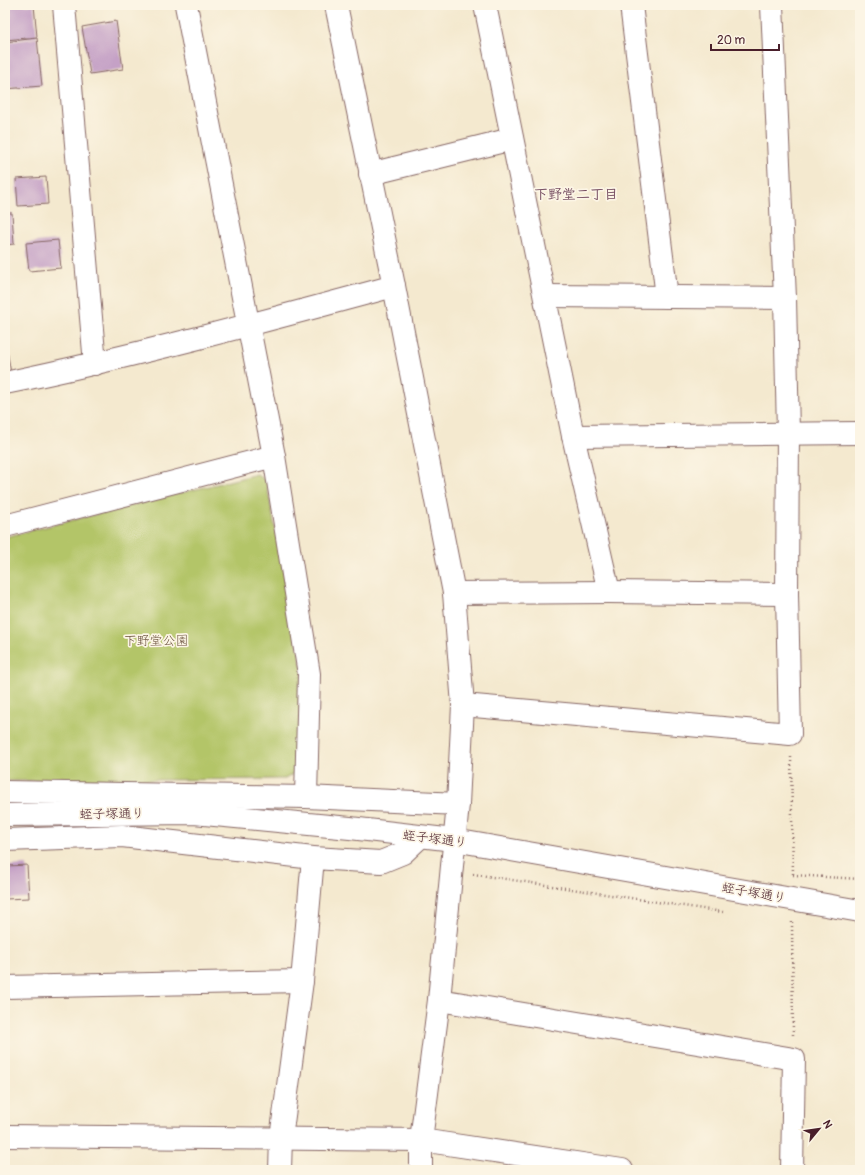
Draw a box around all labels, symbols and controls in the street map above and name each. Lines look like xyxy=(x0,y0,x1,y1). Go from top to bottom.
scale bar xyxy=(711,26,779,52)
text: 20 m xyxy=(717,33,746,48)
district label: 下野堂二丁目 xyxy=(534,186,618,203)
park label: 下野堂公園 xyxy=(123,633,189,649)
street label: 蛭子塚通り xyxy=(79,805,145,823)
street label: 蛭子塚通り xyxy=(402,827,468,851)
street label: 蛭子塚通り xyxy=(721,879,787,907)
north arrow xyxy=(799,1109,839,1149)
text: N xyxy=(820,1118,835,1131)

